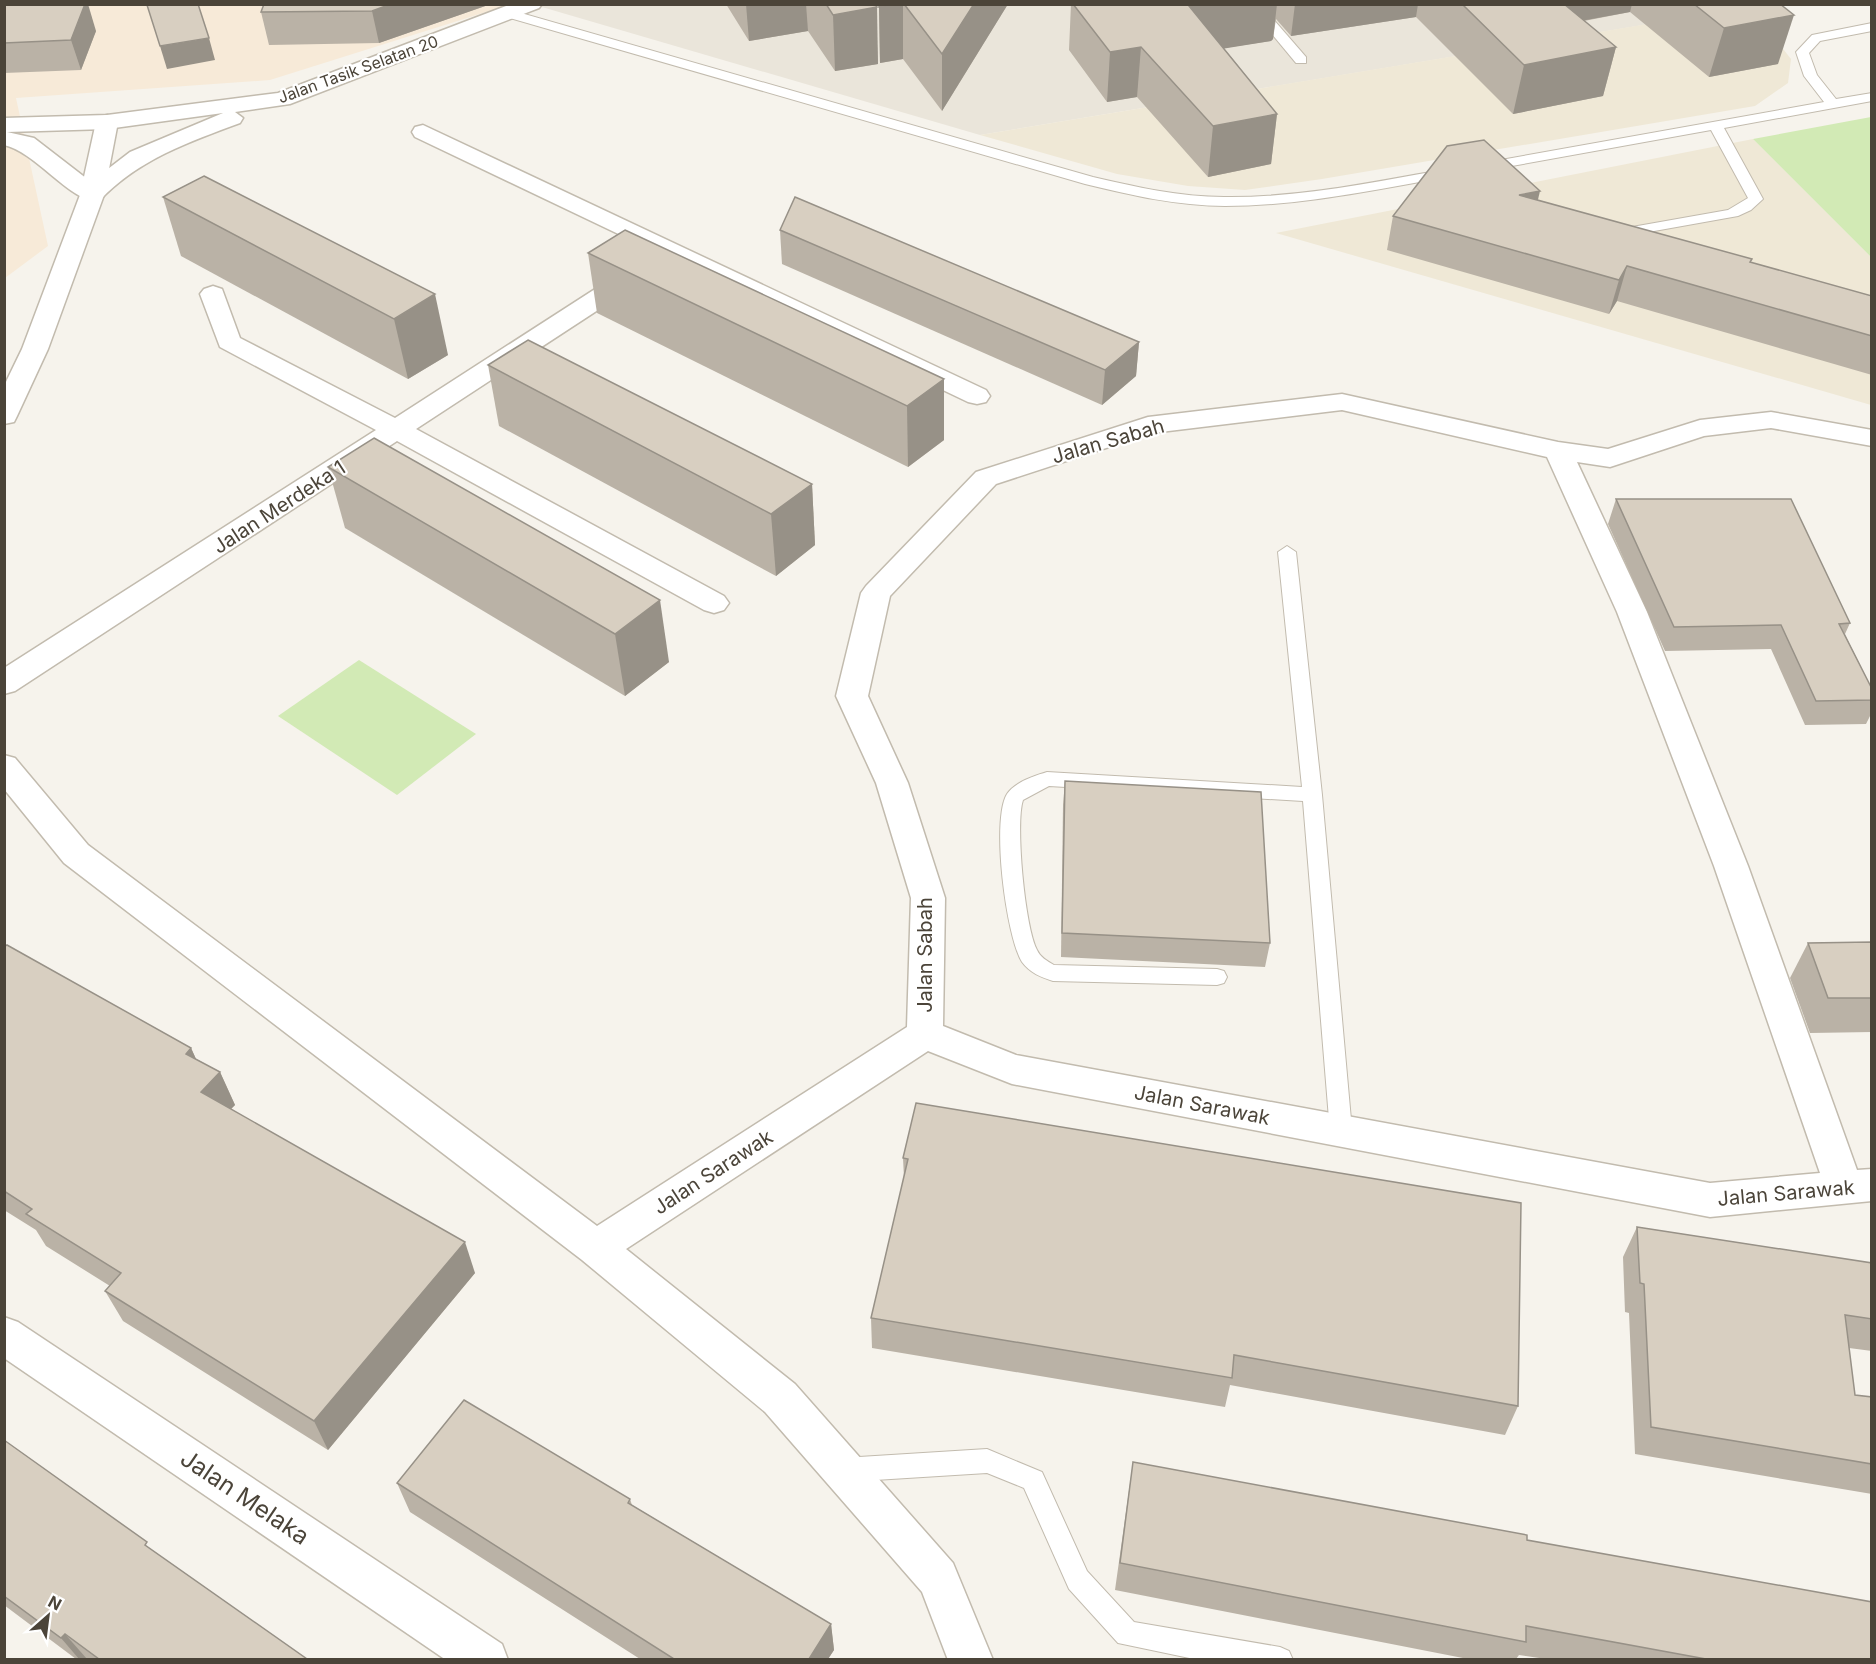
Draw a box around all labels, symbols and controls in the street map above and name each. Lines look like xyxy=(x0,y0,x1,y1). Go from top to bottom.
street label: Jalan Tasik Selatan 20 xyxy=(275,31,441,107)
street label: Jalan Sabah xyxy=(1049,414,1167,468)
street label: Jalan Merdeka 1 xyxy=(208,455,350,559)
street label: Jalan Sabah xyxy=(913,897,937,1013)
street label: Jalan Sarawak xyxy=(1132,1080,1272,1130)
street label: Jalan Sarawak xyxy=(649,1124,777,1220)
street label: Jalan Sarawak xyxy=(1716,1175,1856,1211)
street label: Jalan Melaka xyxy=(175,1443,315,1551)
north arrow xyxy=(18,1586,78,1646)
text: N xyxy=(45,1591,65,1614)

